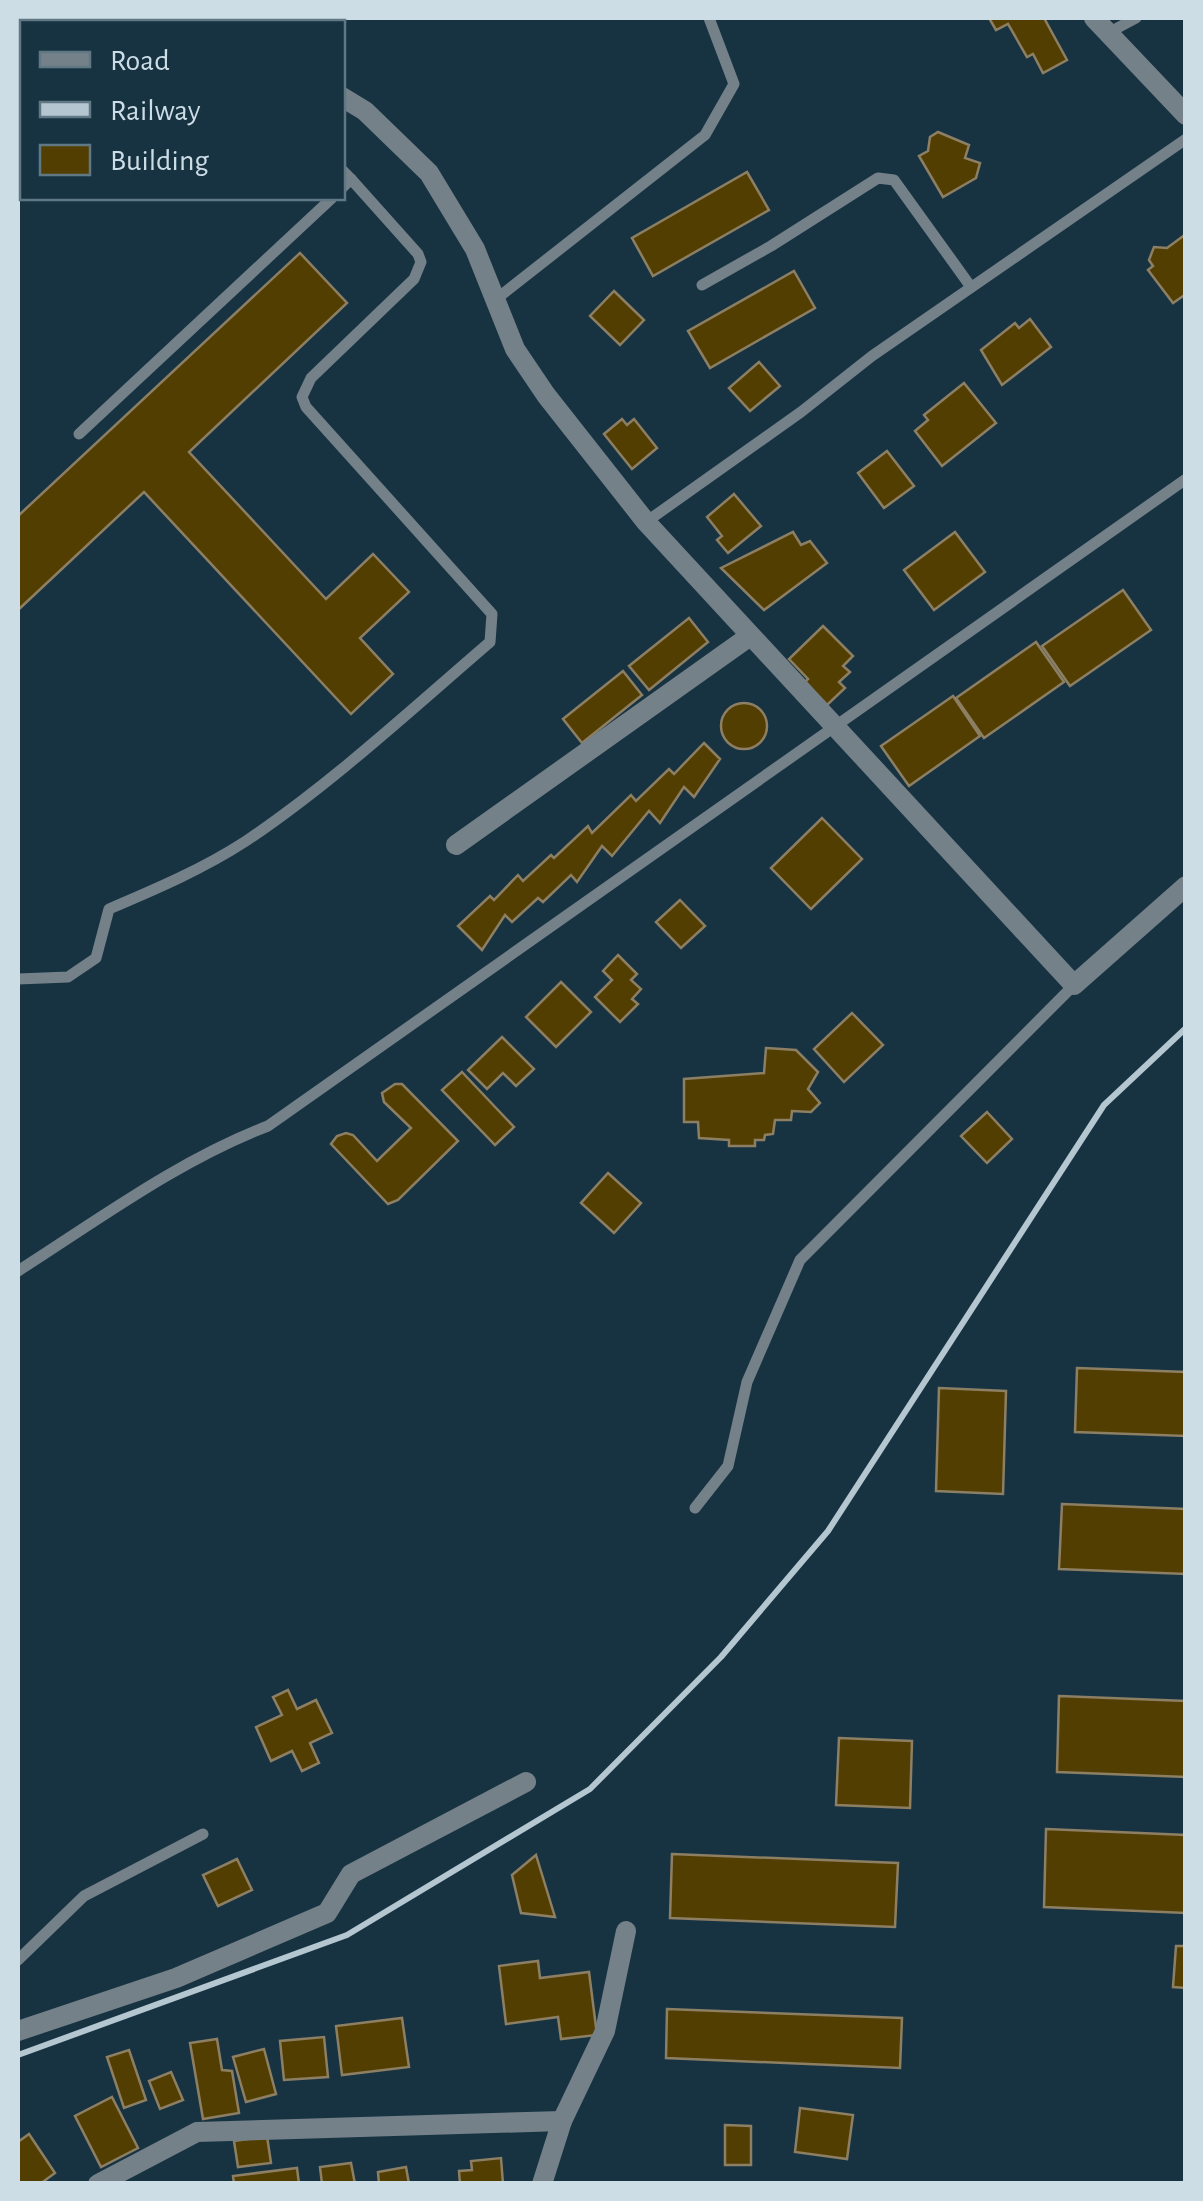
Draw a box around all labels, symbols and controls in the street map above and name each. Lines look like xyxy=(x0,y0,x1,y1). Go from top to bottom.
legend xyxy=(20,20,345,200)
text: Road xyxy=(110,46,170,76)
text: Railway xyxy=(110,96,201,126)
text: Building xyxy=(110,146,209,176)

